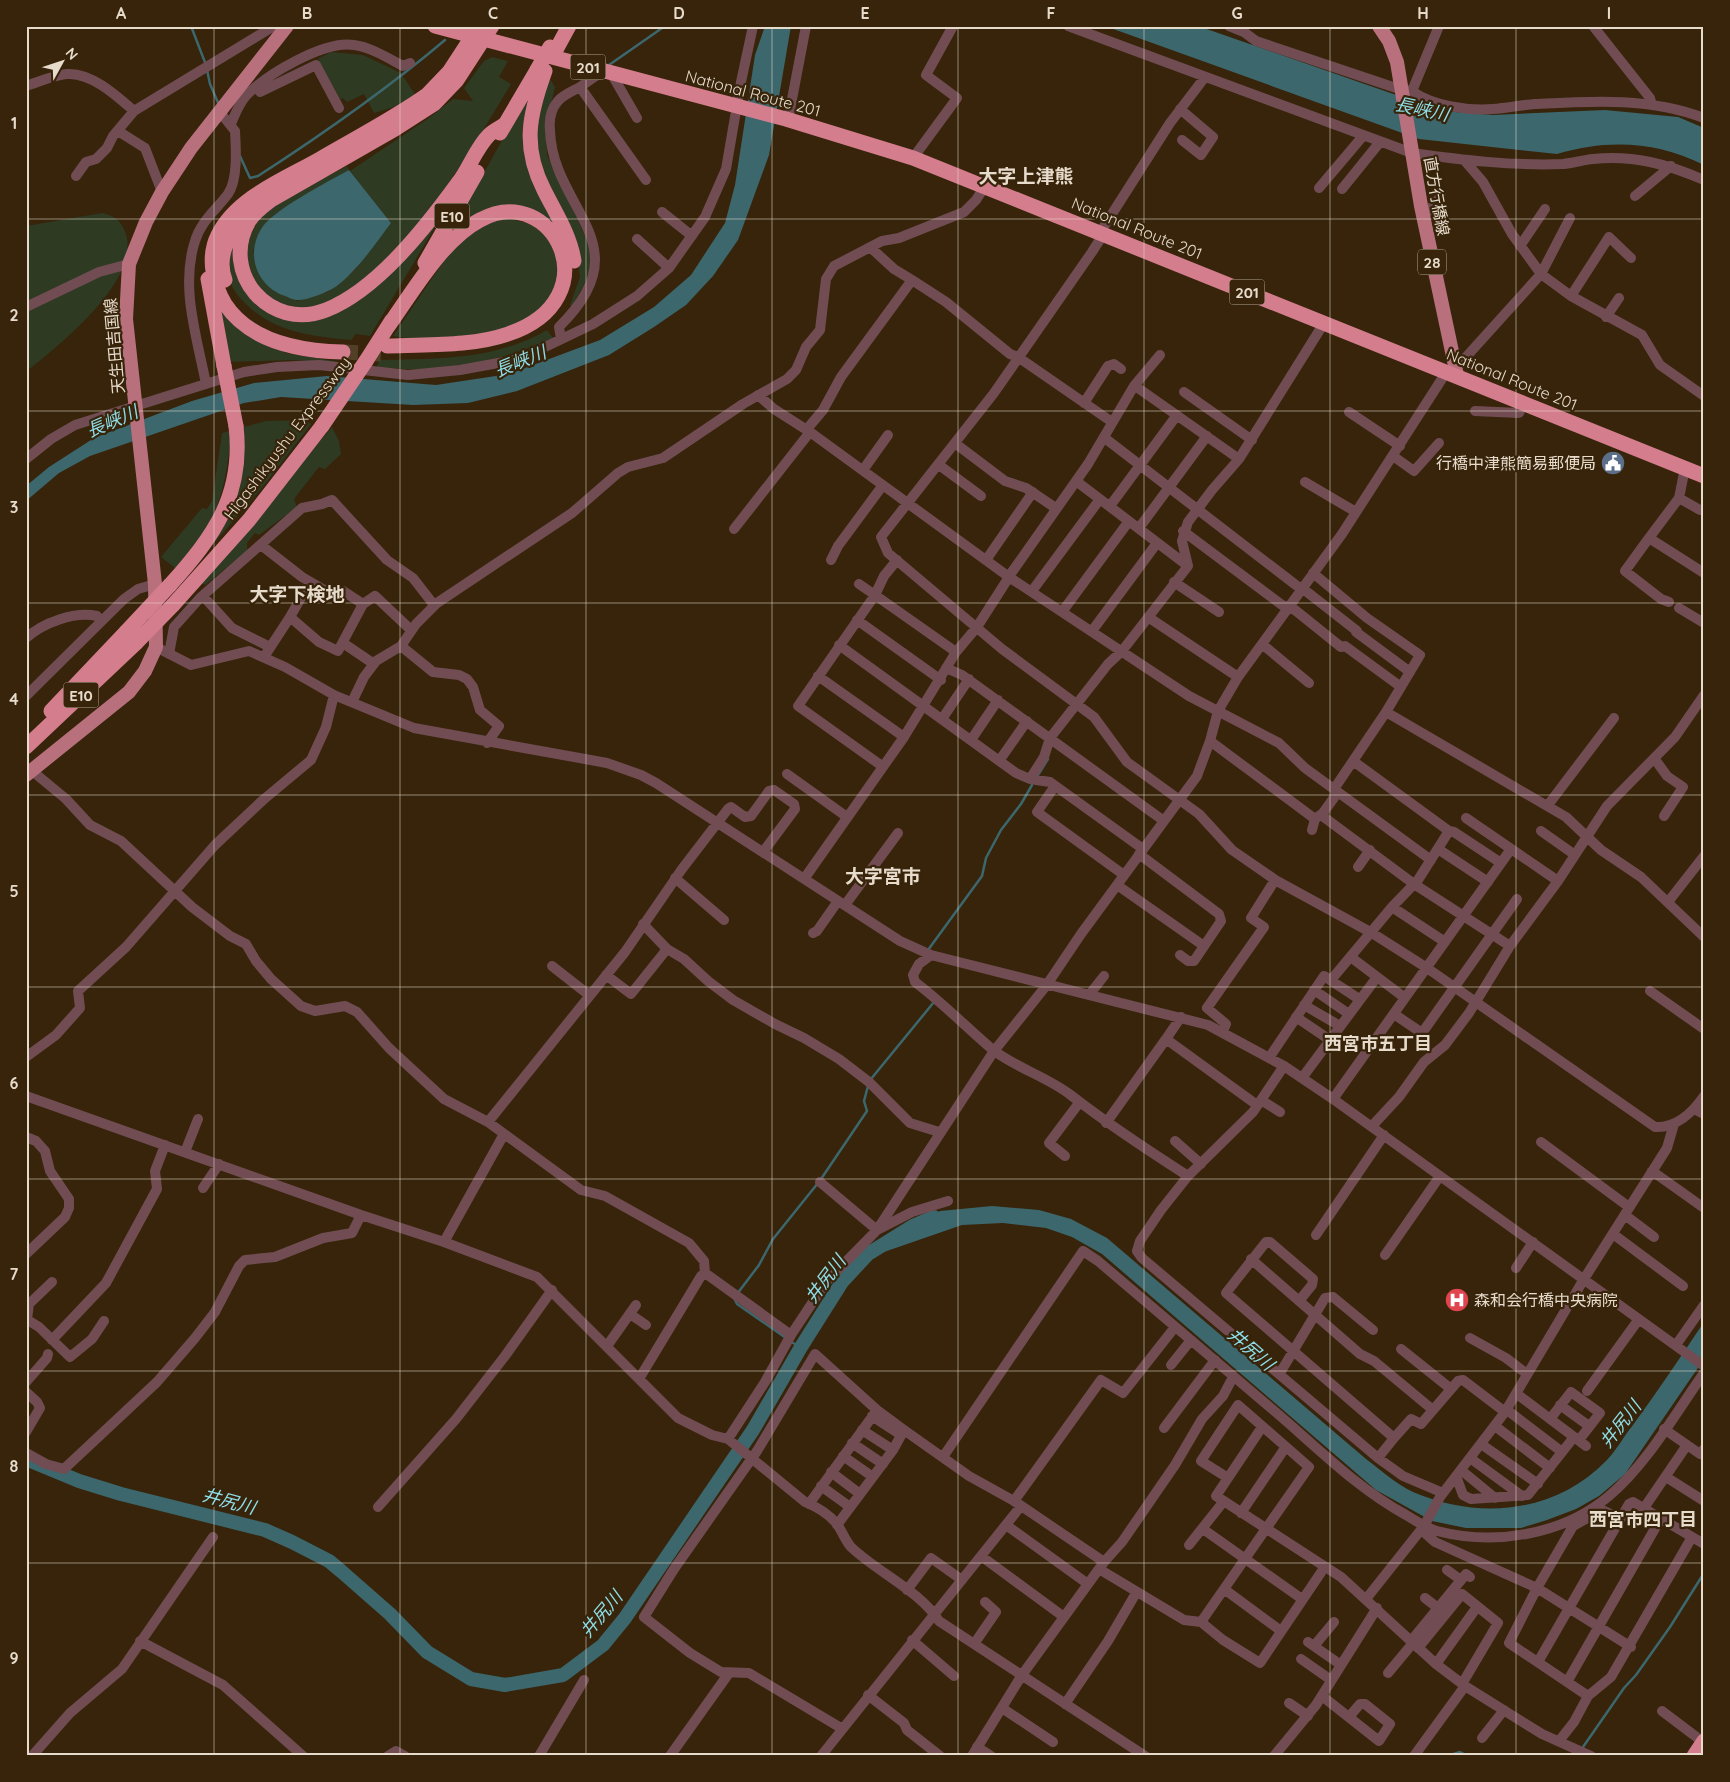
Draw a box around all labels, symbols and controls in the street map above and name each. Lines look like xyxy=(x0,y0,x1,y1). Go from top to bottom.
text: A xyxy=(116,3,127,23)
text: B xyxy=(302,3,312,23)
text: C xyxy=(488,3,498,23)
text: D xyxy=(673,3,685,23)
text: E xyxy=(860,3,870,23)
text: F xyxy=(1047,3,1056,23)
text: G xyxy=(1231,3,1243,23)
text: H xyxy=(1417,3,1429,23)
text: I xyxy=(1607,3,1611,23)
north arrow xyxy=(38,38,88,88)
text: N xyxy=(62,44,82,63)
road number: 201 xyxy=(570,54,606,80)
street label: National Route 201 xyxy=(683,65,823,121)
water label: 長峡川 xyxy=(1393,92,1453,126)
text: 1 xyxy=(11,113,17,133)
street label: 直方行橋線 xyxy=(1420,155,1454,237)
district label: 大字上津熊 xyxy=(978,164,1074,188)
street label: National Route 201 xyxy=(1069,193,1205,263)
road number: E10 xyxy=(434,204,470,228)
road number: 28 xyxy=(1418,250,1446,274)
road number: 201 xyxy=(1230,280,1264,304)
street label: 天生田吉国線 xyxy=(100,297,128,395)
text: 2 xyxy=(9,305,19,325)
water label: 長峡川 xyxy=(491,339,551,382)
street label: National Route 201 xyxy=(1444,344,1580,414)
street label: Higashikyushu Expressway xyxy=(219,353,355,523)
water label: 長峡川 xyxy=(83,399,143,442)
public building icon: 行橋中津熊簡易郵便局 xyxy=(1600,450,1626,476)
place label: 行橋中津熊簡易郵便局 xyxy=(1436,453,1596,473)
text: 3 xyxy=(10,497,18,517)
district label: 大字下検地 xyxy=(249,582,345,606)
road number: E10 xyxy=(64,682,98,708)
text: 4 xyxy=(9,689,19,709)
district label: 大字宮市 xyxy=(845,864,921,888)
text: 5 xyxy=(9,881,19,901)
district label: 西宮市五丁目 xyxy=(1324,1032,1432,1055)
text: 6 xyxy=(10,1073,19,1093)
water label: 井尻川 xyxy=(800,1249,852,1307)
text: 7 xyxy=(10,1264,19,1284)
hospital icon: 森和会行橋中央病院 xyxy=(1444,1287,1470,1313)
place label: 森和会行橋中央病院 xyxy=(1474,1290,1618,1310)
water label: 井尻川 xyxy=(1223,1323,1280,1377)
water label: 井尻川 xyxy=(1594,1394,1647,1452)
text: 8 xyxy=(10,1456,19,1476)
water label: 井尻川 xyxy=(200,1483,260,1520)
district label: 西宮市四丁目 xyxy=(1589,1508,1697,1531)
water label: 井尻川 xyxy=(575,1584,628,1642)
text: 9 xyxy=(9,1648,19,1668)

